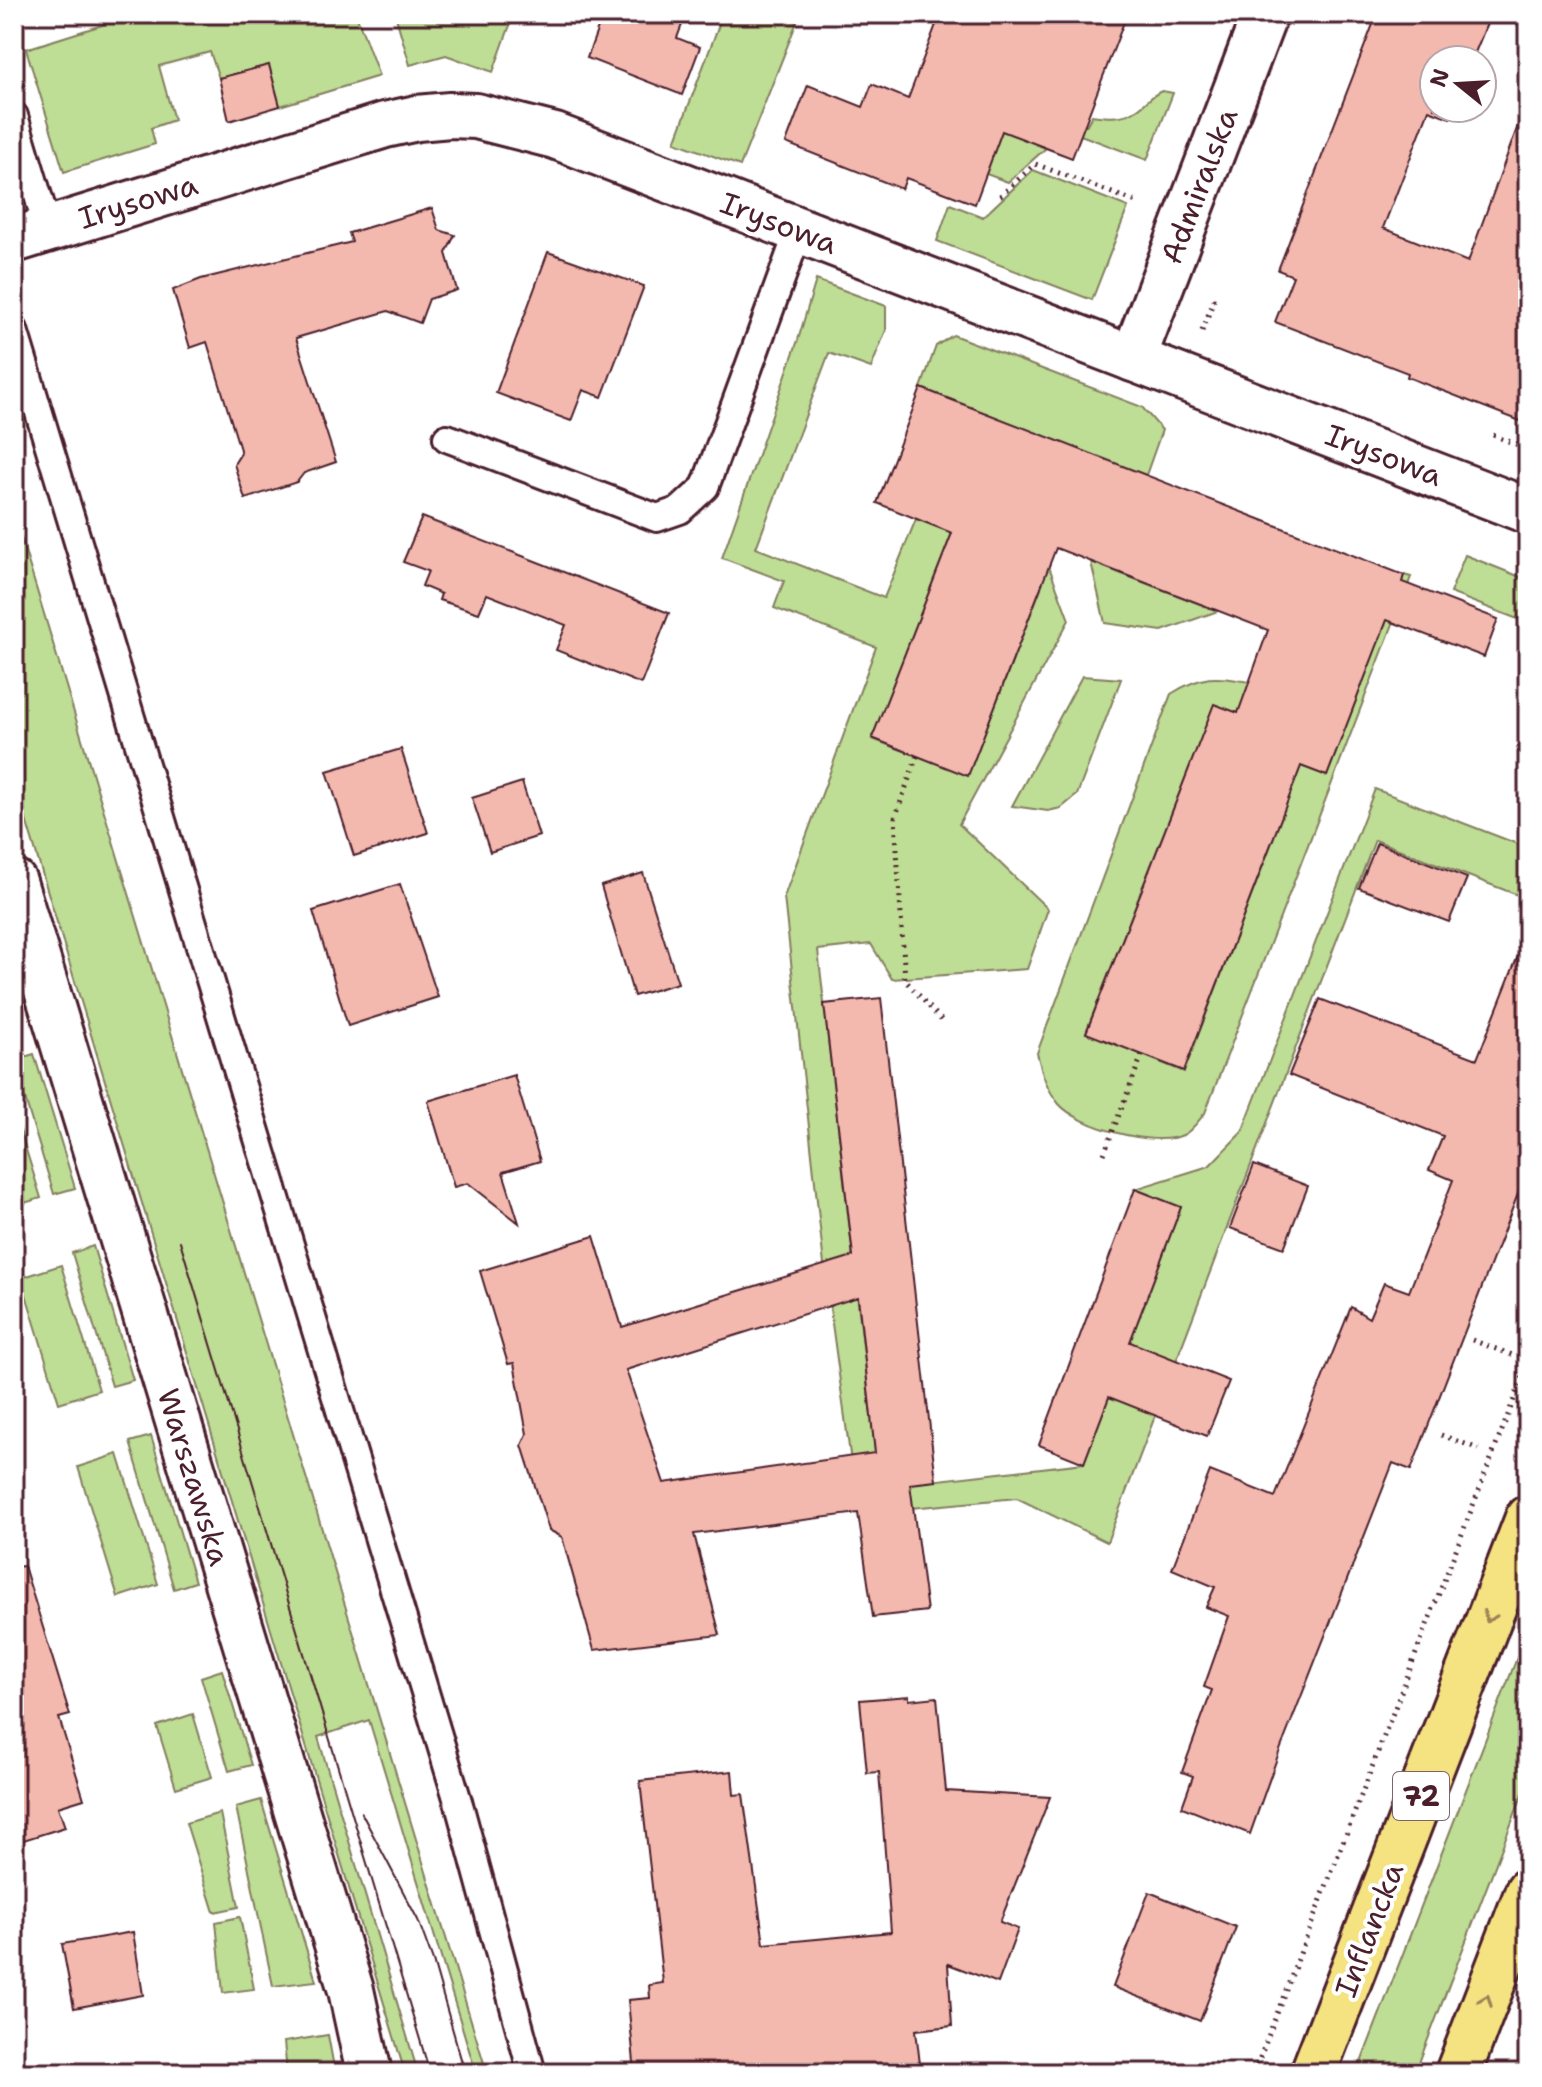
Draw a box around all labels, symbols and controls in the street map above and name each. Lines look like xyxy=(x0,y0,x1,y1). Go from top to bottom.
north arrow xyxy=(1418,44,1498,124)
text: N xyxy=(1423,65,1456,91)
street label: Admiralska xyxy=(1151,102,1248,270)
street label: Irysowa xyxy=(74,163,203,238)
street label: Irysowa xyxy=(715,182,844,264)
street label: Irysowa xyxy=(1320,414,1449,496)
street label: Warszawska xyxy=(148,1383,240,1571)
one-way arrow xyxy=(1482,1609,1499,1623)
road number: 72 xyxy=(1393,1772,1449,1820)
street label: Inflancka xyxy=(1325,1857,1413,2003)
one-way arrow xyxy=(1476,1994,1493,2008)

